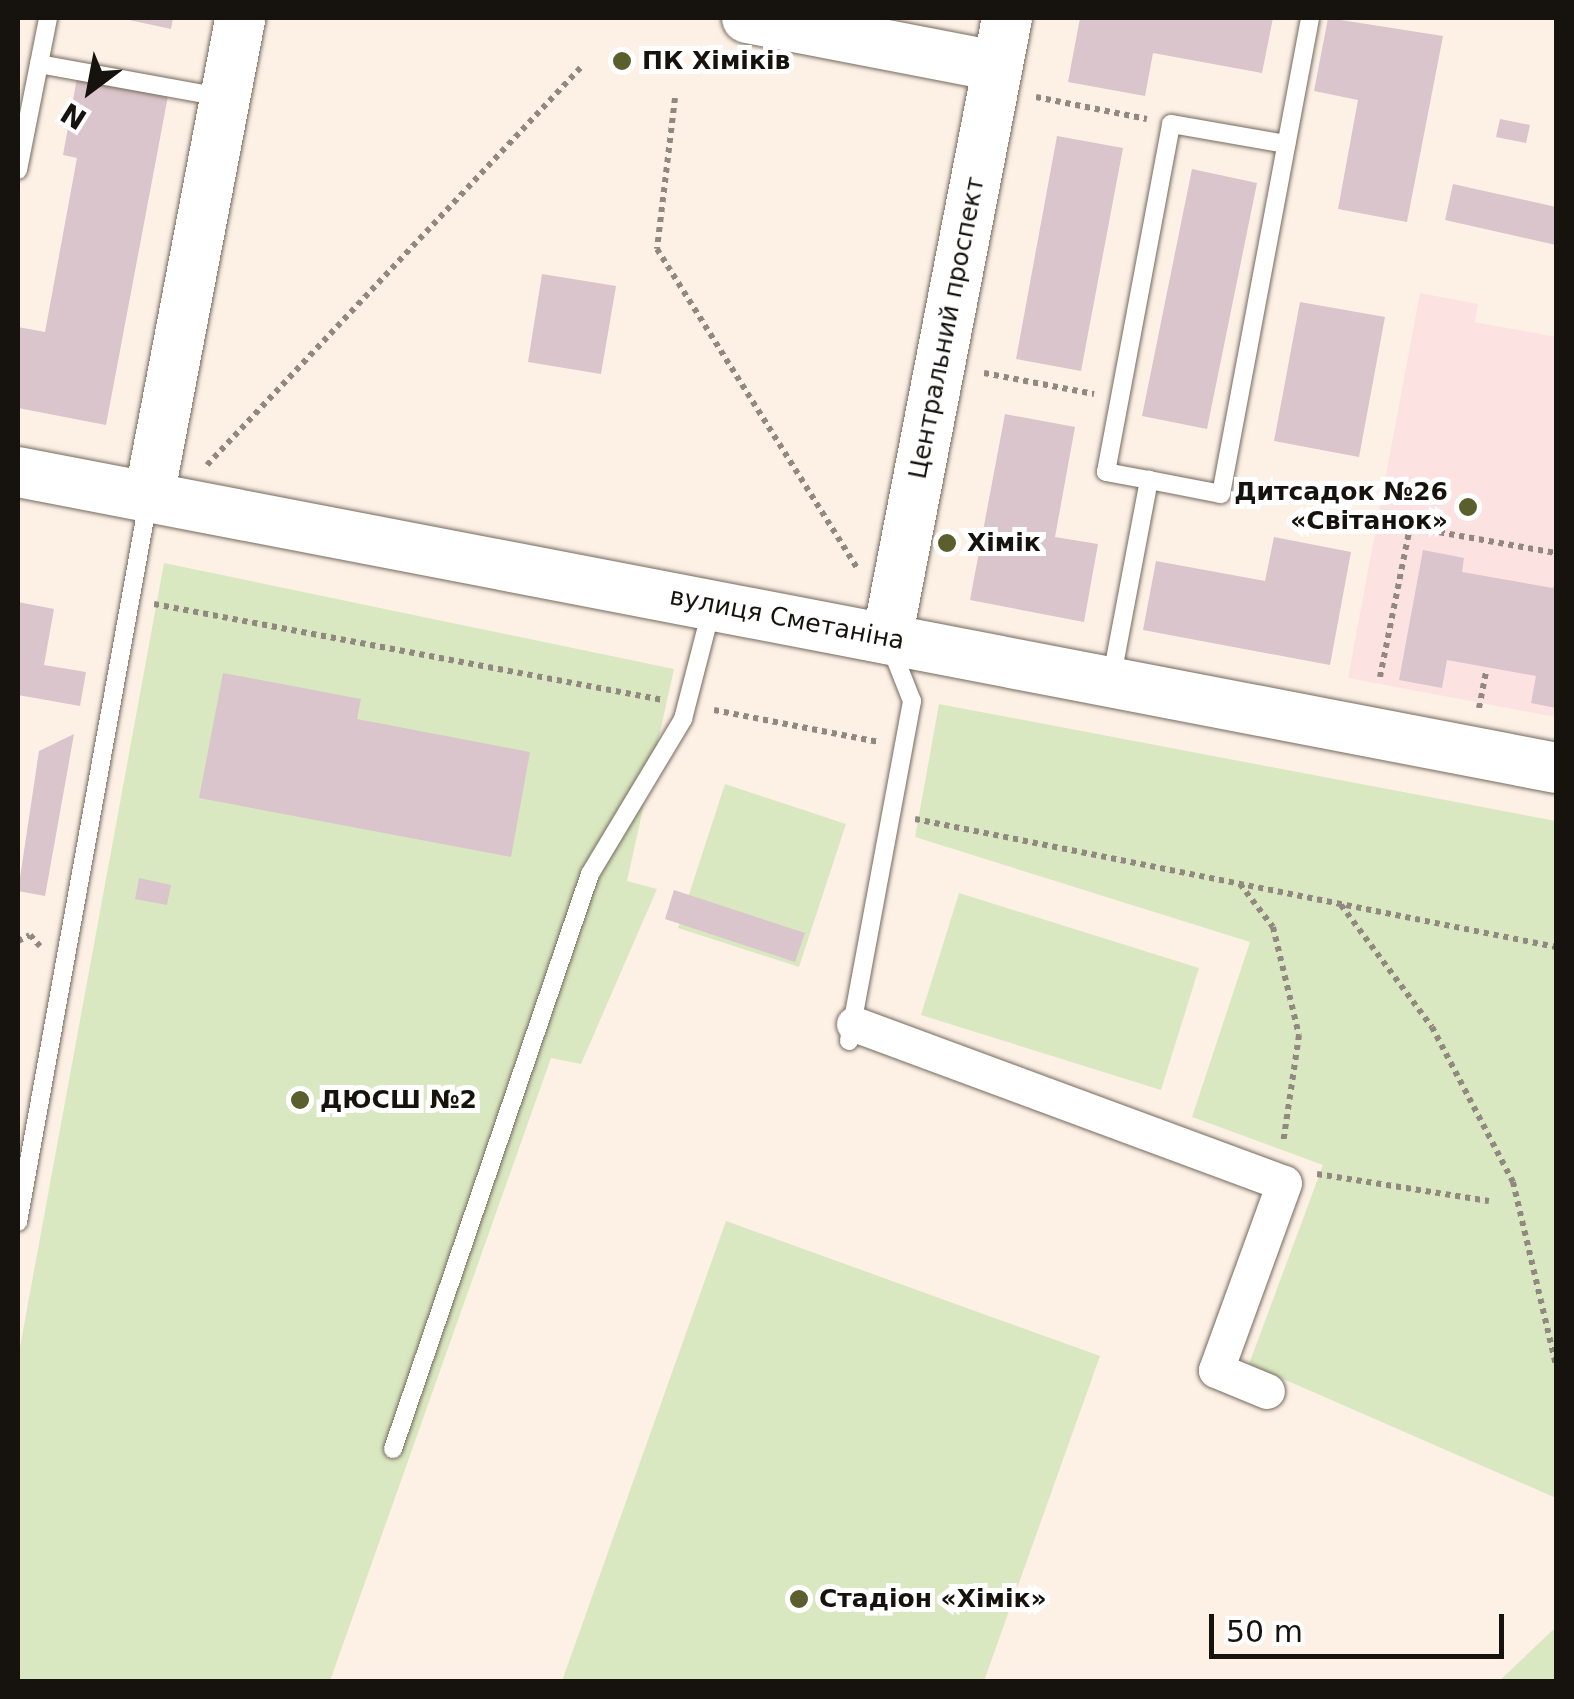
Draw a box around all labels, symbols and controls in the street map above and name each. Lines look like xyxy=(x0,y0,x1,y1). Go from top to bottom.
north arrow xyxy=(40,40,140,140)
place label: ПК Хіміків xyxy=(642,46,790,76)
marker: ПК Хіміків xyxy=(611,50,633,72)
text: N xyxy=(55,96,93,136)
street label: Центральний проспект xyxy=(903,174,991,482)
place label: Дитсадок №26 «Світанок» xyxy=(1234,478,1448,537)
marker: Дитсадок №26 «Світанок» xyxy=(1457,496,1479,518)
place label: Хімік xyxy=(967,528,1041,558)
marker: Хімік xyxy=(936,532,958,554)
street label: вулиця Сметаніна xyxy=(667,582,907,656)
place label: ДЮСШ №2 xyxy=(320,1085,477,1115)
marker: ДЮСШ №2 xyxy=(289,1089,311,1111)
place label: Стадіон «Хімік» xyxy=(819,1584,1047,1614)
marker: Стадіон «Хімік» xyxy=(788,1588,810,1610)
scale bar xyxy=(1214,1594,1509,1656)
text: 50 m xyxy=(1226,1614,1303,1649)

